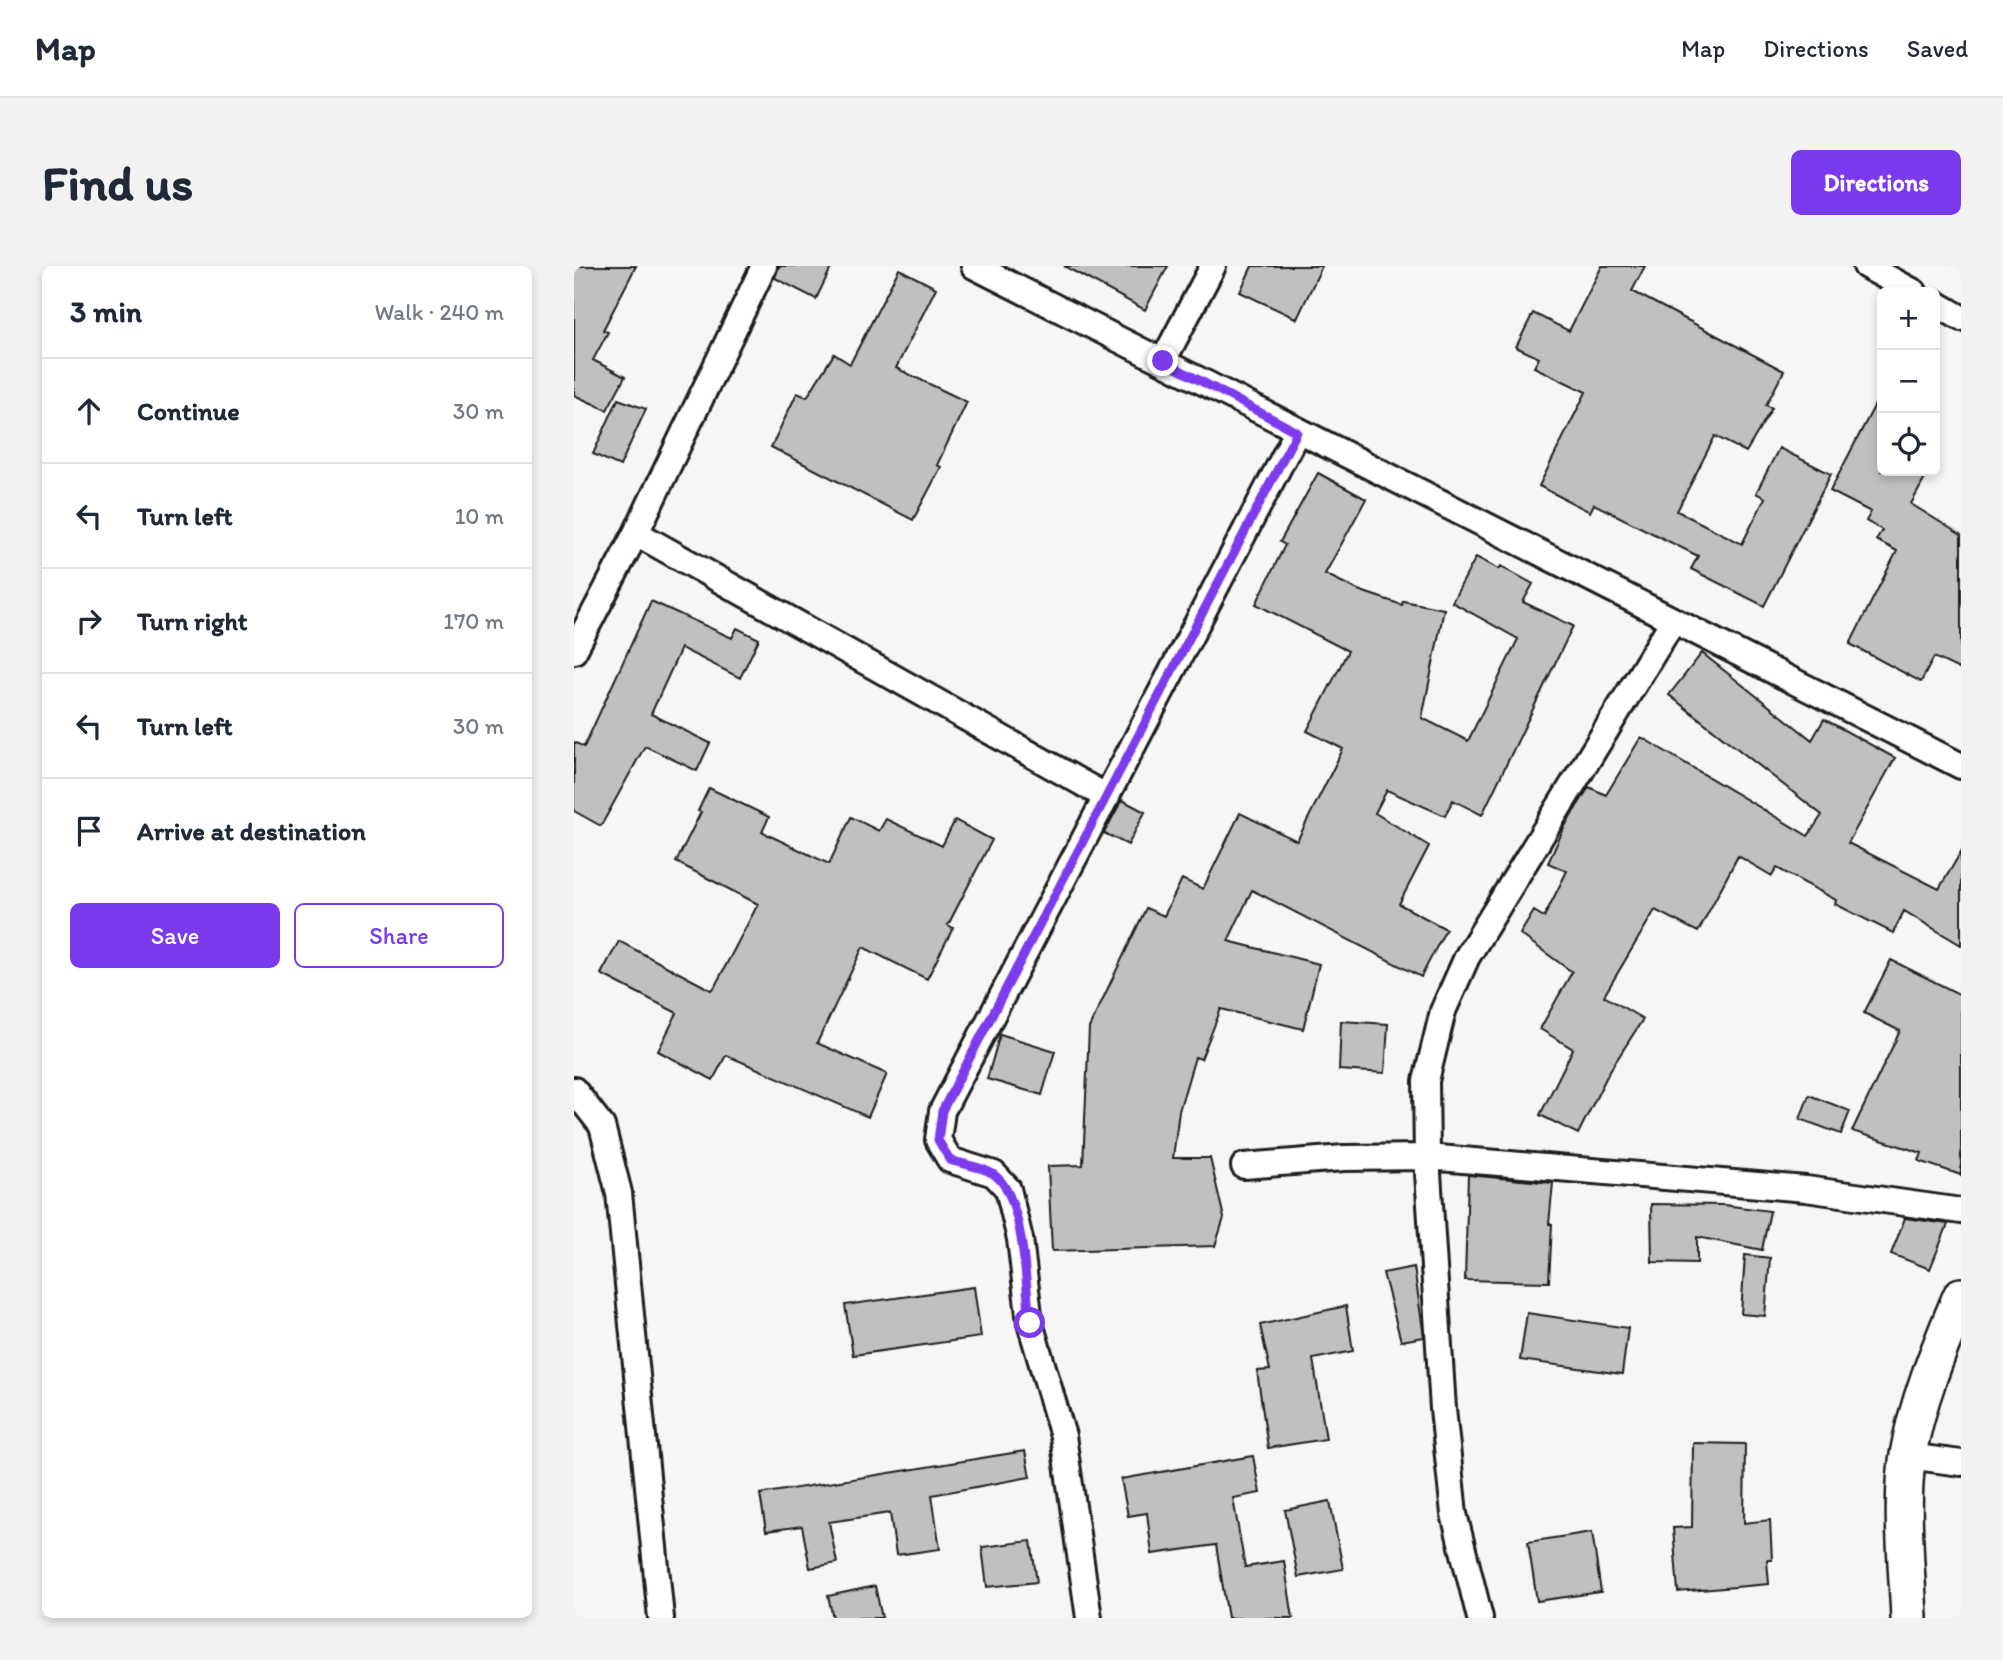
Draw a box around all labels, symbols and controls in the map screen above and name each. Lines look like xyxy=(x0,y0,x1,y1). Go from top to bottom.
text: Map xyxy=(35,29,96,68)
text: Map xyxy=(1681,34,1725,63)
text: Directions xyxy=(1763,34,1869,63)
text: Saved xyxy=(1907,34,1968,63)
button: Directions xyxy=(1791,150,1961,215)
text: Find us xyxy=(42,153,193,212)
map controls xyxy=(1877,287,1940,476)
button: + xyxy=(1877,287,1940,350)
text: 3 min xyxy=(70,293,142,330)
text: Walk · 240 m xyxy=(374,298,504,326)
route end xyxy=(1147,345,1178,376)
button: − xyxy=(1877,350,1940,413)
icon: ahead xyxy=(70,392,108,430)
text: Continue xyxy=(137,395,240,427)
text: 30 m xyxy=(453,397,504,425)
button: locate xyxy=(1877,413,1940,476)
icon: left xyxy=(70,497,108,535)
text: Turn left xyxy=(137,500,233,532)
text: 10 m xyxy=(455,502,504,530)
icon: right xyxy=(70,602,108,640)
text: Turn right xyxy=(137,605,248,637)
text: 170 m xyxy=(443,607,504,635)
icon: left xyxy=(70,707,108,745)
text: Turn left xyxy=(137,710,233,742)
text: 30 m xyxy=(453,712,504,740)
icon: arrive xyxy=(70,812,108,850)
text: Arrive at destination xyxy=(137,815,366,847)
button: Save xyxy=(70,903,280,968)
button: Share xyxy=(294,903,504,968)
route start xyxy=(1014,1307,1045,1338)

